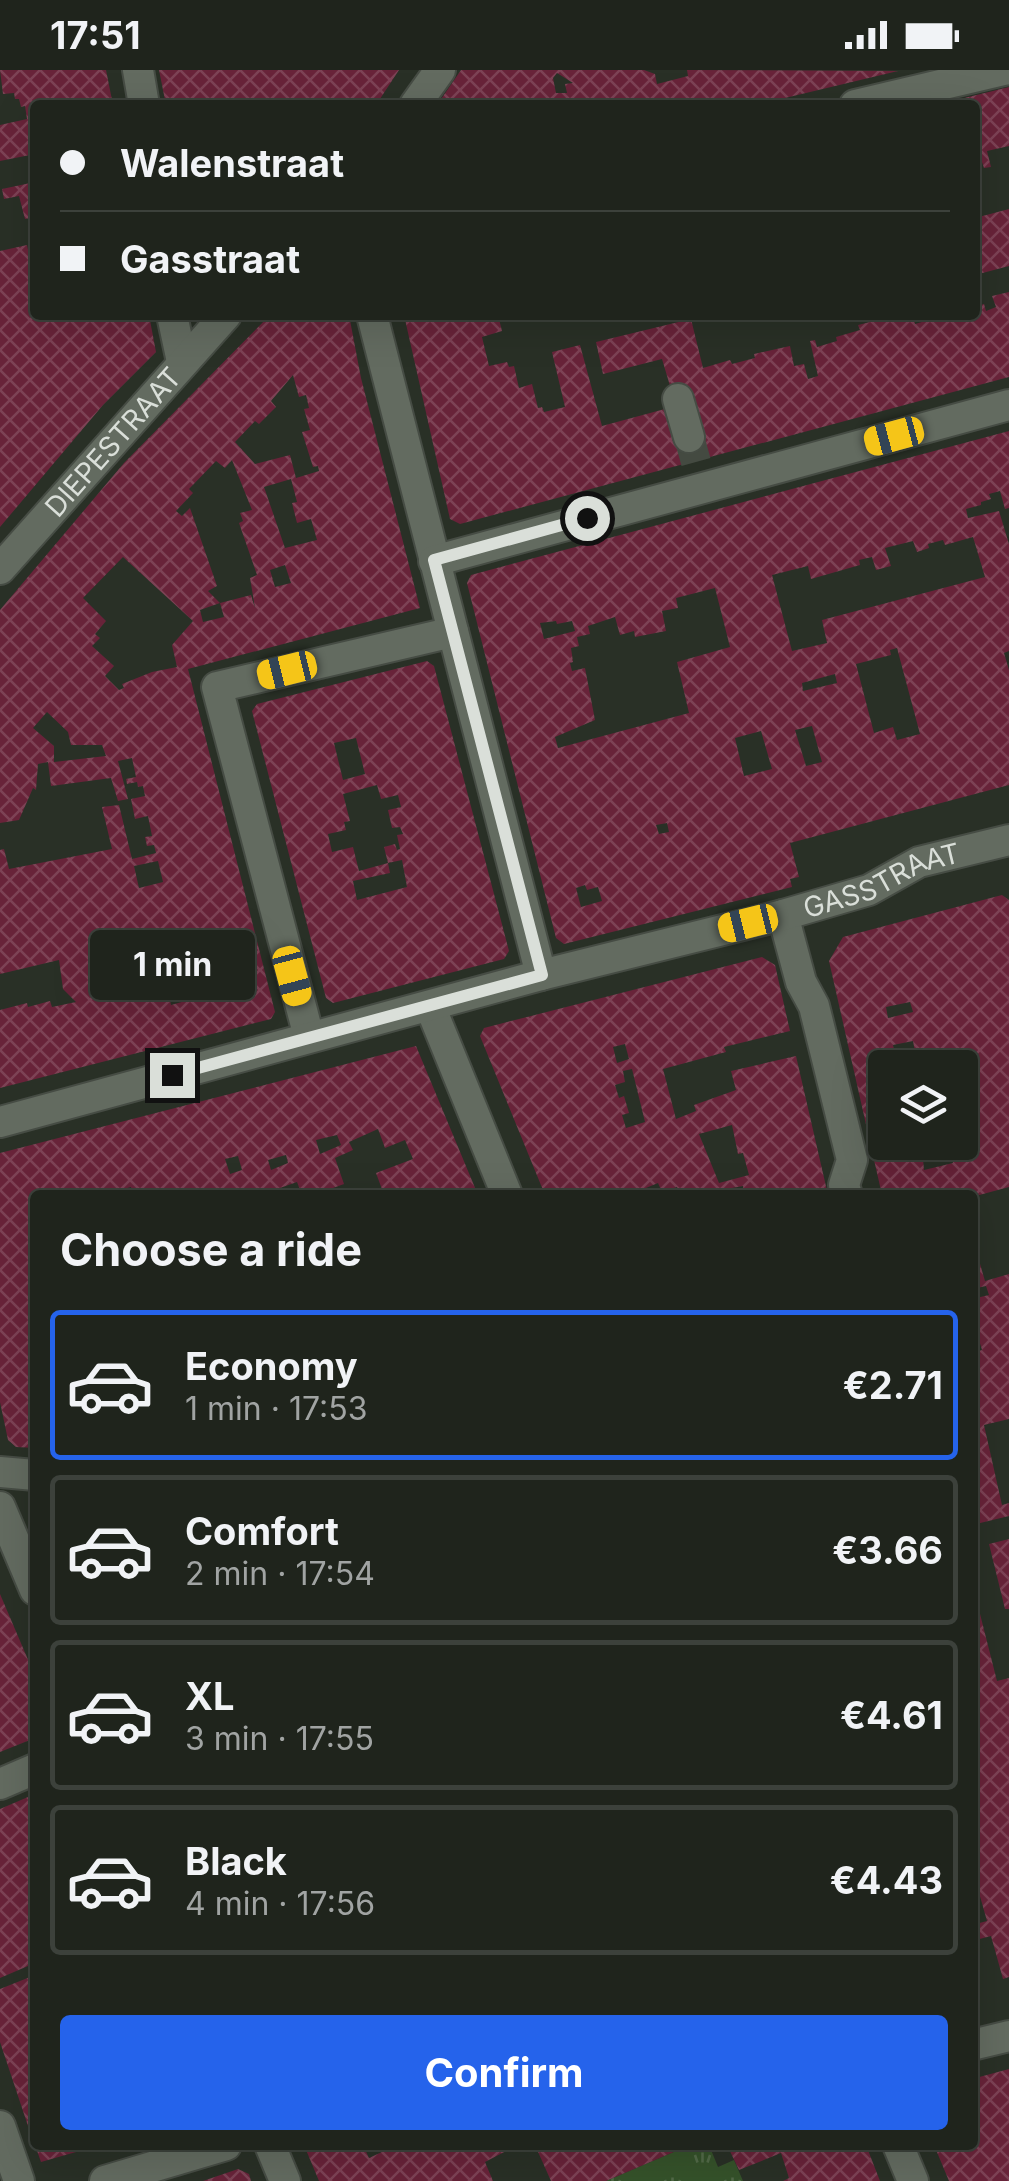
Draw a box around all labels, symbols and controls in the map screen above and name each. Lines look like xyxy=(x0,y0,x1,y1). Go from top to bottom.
text: 17:51 xyxy=(50,12,141,58)
text: Walenstraat xyxy=(120,140,344,186)
text: Gasstraat xyxy=(120,236,300,282)
street label: DIEPESTRAAT xyxy=(38,360,188,524)
car xyxy=(861,414,927,458)
route start xyxy=(565,496,610,541)
car xyxy=(254,648,320,692)
street label: GASSTRAAT xyxy=(799,836,963,925)
car xyxy=(715,901,781,945)
callout: 1 min xyxy=(90,930,254,1000)
car xyxy=(270,943,314,1009)
text: 1 min xyxy=(133,945,212,984)
map controls xyxy=(868,1050,978,1160)
button: layers xyxy=(868,1050,978,1160)
route end xyxy=(150,1053,195,1098)
text: Choose a ride xyxy=(60,1222,362,1277)
icon: car xyxy=(65,1340,155,1430)
text: Economy xyxy=(185,1343,358,1389)
text: €2.71 xyxy=(843,1362,943,1408)
text: 1 min · 17:53 xyxy=(185,1389,367,1428)
icon: car xyxy=(65,1505,155,1595)
text: Comfort xyxy=(185,1508,339,1554)
text: €3.66 xyxy=(832,1527,943,1573)
text: 2 min · 17:54 xyxy=(185,1554,375,1593)
icon: car xyxy=(65,1670,155,1760)
text: XL xyxy=(185,1673,235,1719)
text: €4.61 xyxy=(840,1692,943,1738)
text: 3 min · 17:55 xyxy=(185,1719,374,1758)
icon: car xyxy=(65,1835,155,1925)
text: Black xyxy=(185,1838,287,1884)
text: €4.43 xyxy=(830,1857,943,1903)
text: 4 min · 17:56 xyxy=(185,1884,375,1923)
button: Confirm xyxy=(60,2015,948,2130)

